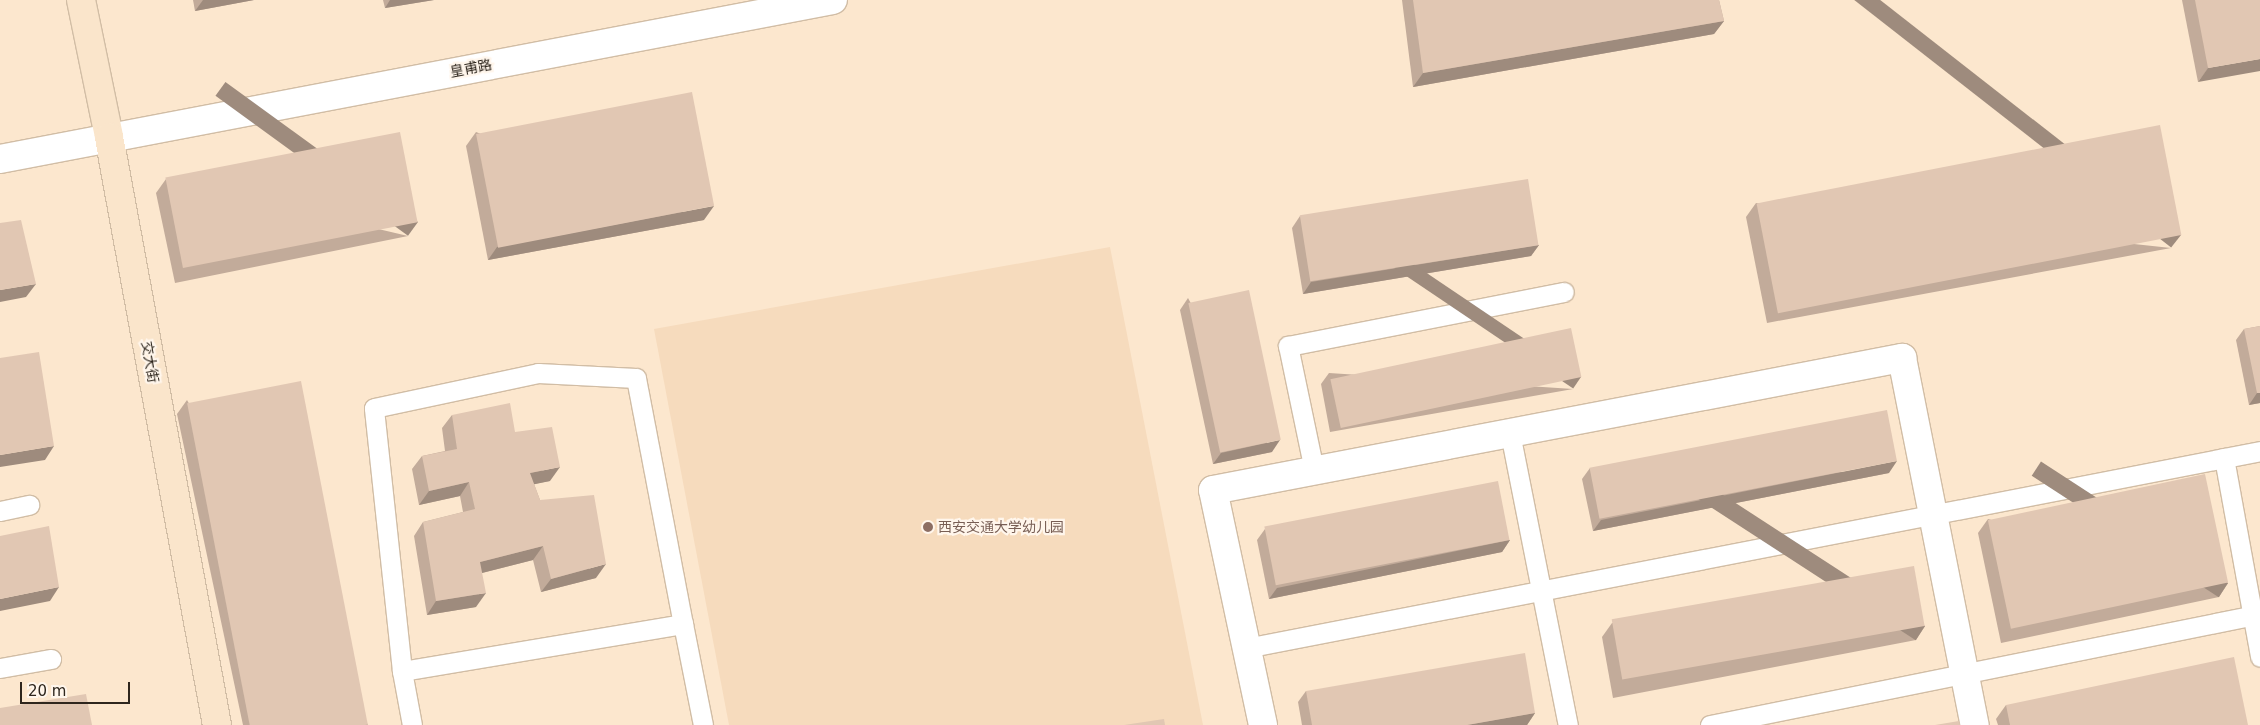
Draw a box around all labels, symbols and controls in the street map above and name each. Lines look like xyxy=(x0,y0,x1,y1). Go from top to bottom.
street label: 皇甫路 xyxy=(449,56,493,80)
street label: 交大街 xyxy=(138,340,162,384)
place label: 西安交通大学幼儿园 xyxy=(938,519,1064,535)
marker: 西安交通大学幼儿园 xyxy=(922,521,934,533)
scale bar xyxy=(22,672,132,704)
text: 20 m xyxy=(28,682,66,700)

